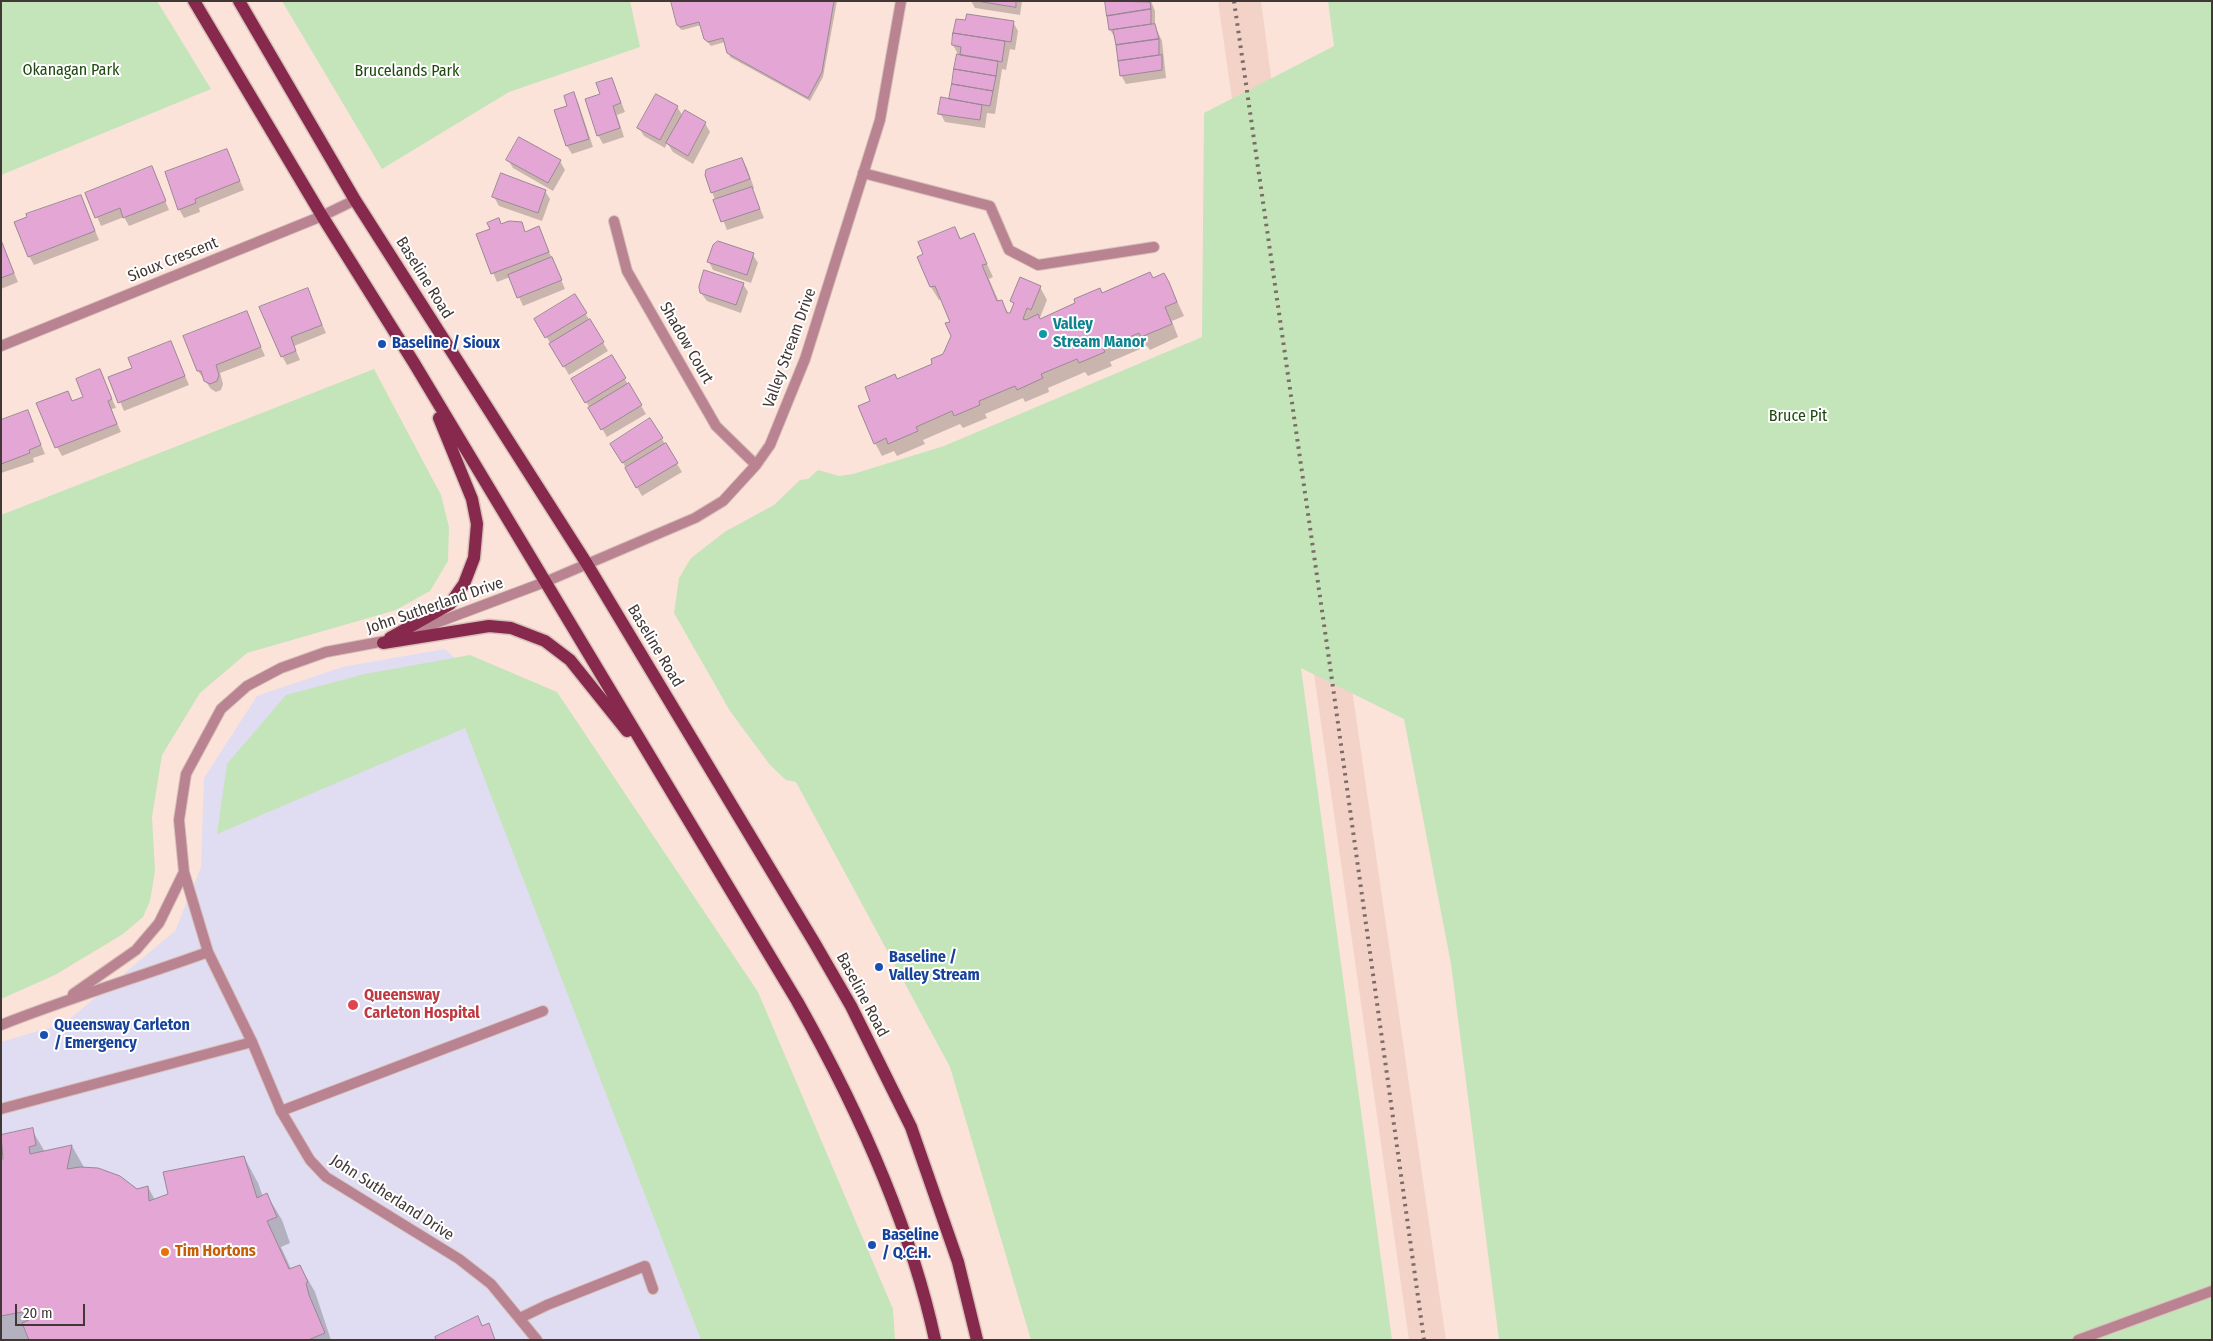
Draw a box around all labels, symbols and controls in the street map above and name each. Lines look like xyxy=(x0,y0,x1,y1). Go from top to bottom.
park label: Okanagan Park xyxy=(23,61,119,81)
park label: Brucelands Park xyxy=(354,62,460,82)
street label: Sioux Crescent xyxy=(125,233,221,287)
street label: Baseline Road xyxy=(391,234,457,322)
street label: Valley Stream Drive xyxy=(759,285,821,411)
street label: Shadow Court xyxy=(655,299,717,387)
place label: Valley Stream Manor xyxy=(1053,315,1146,353)
marker: Valley Stream Manor xyxy=(1037,328,1049,340)
place label: Baseline / Sioux xyxy=(392,334,500,354)
marker: Baseline / Sioux xyxy=(376,338,388,350)
park label: Bruce Pit xyxy=(1769,407,1827,427)
street label: John Sutherland Drive xyxy=(364,574,506,638)
street label: Baseline Road xyxy=(623,601,687,691)
place label: Baseline / Valley Stream xyxy=(889,948,980,986)
street label: Baseline Road xyxy=(832,950,892,1040)
marker: Baseline / Valley Stream xyxy=(873,961,885,973)
place label: Queensway Carleton Hospital xyxy=(364,986,480,1024)
marker: Queensway Carleton Hospital xyxy=(346,998,360,1012)
place label: Queensway Carleton / Emergency xyxy=(54,1016,190,1054)
marker: Queensway Carleton / Emergency xyxy=(38,1029,50,1041)
street label: John Sutherland Drive xyxy=(327,1151,457,1245)
place label: Baseline / Q.C.H. xyxy=(882,1226,939,1264)
marker: Baseline / Q.C.H. xyxy=(866,1239,878,1251)
place label: Tim Hortons xyxy=(175,1242,256,1262)
marker: Tim Hortons xyxy=(159,1246,171,1258)
scale bar xyxy=(18,1294,88,1326)
text: 20 m xyxy=(23,1304,53,1322)

